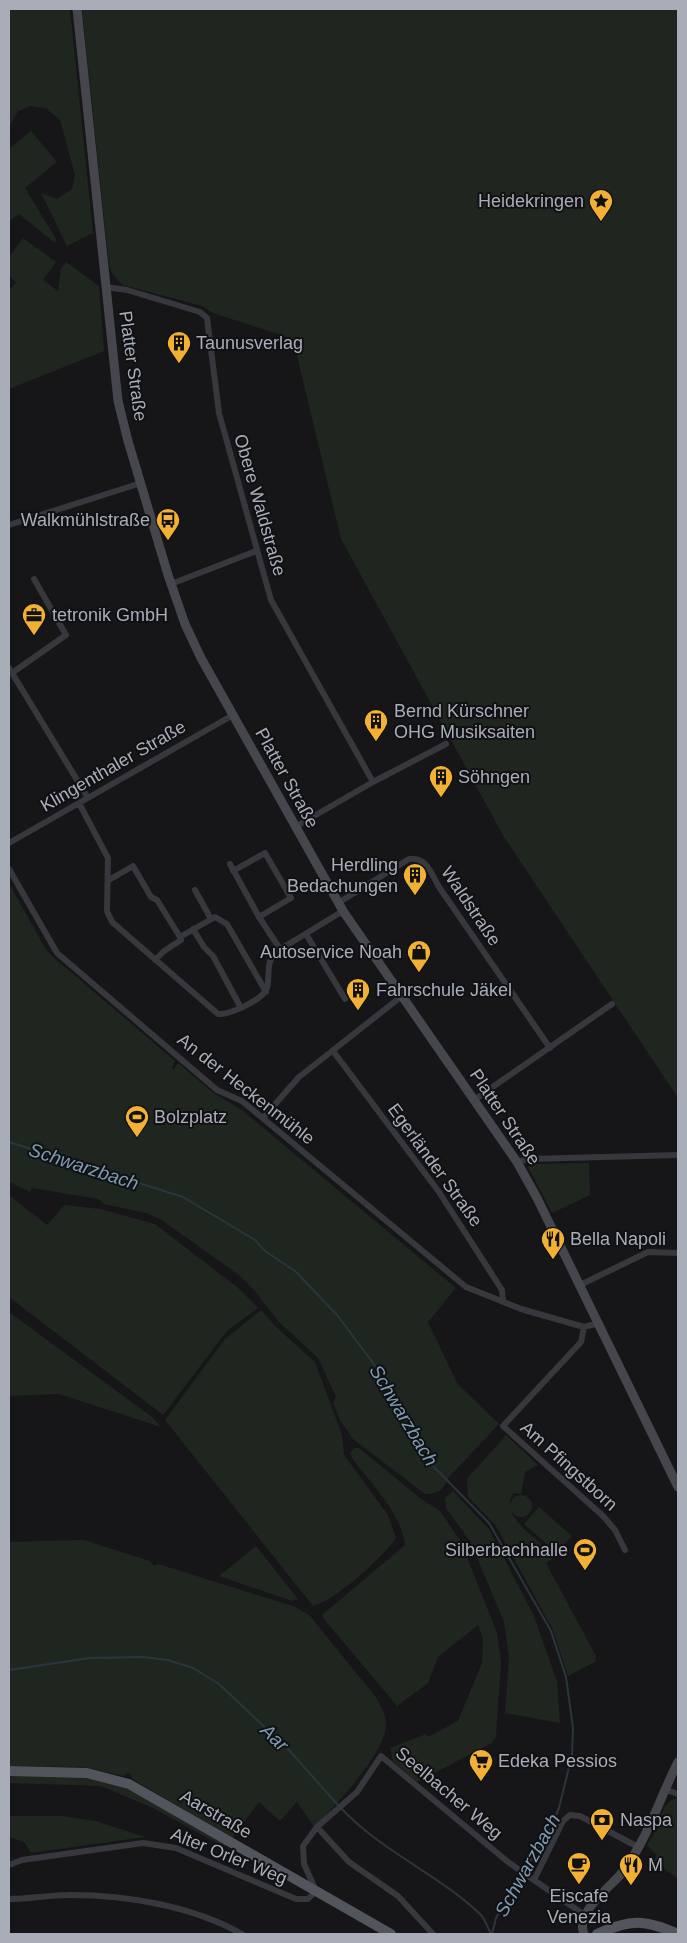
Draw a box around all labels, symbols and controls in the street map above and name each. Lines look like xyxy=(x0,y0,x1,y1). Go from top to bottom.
place icon: Heidekringen xyxy=(588,188,614,222)
place label: Heidekringen xyxy=(478,191,584,211)
street label: Platter Straße xyxy=(115,310,151,422)
building icon: Taunusverlag xyxy=(166,330,192,364)
place label: Taunusverlag xyxy=(196,333,303,353)
street label: Obere Waldstraße xyxy=(230,432,290,578)
bus stop icon: Walkmühlstraße xyxy=(155,507,181,541)
place label: Walkmühlstraße xyxy=(21,510,150,530)
office icon: tetronik GmbH xyxy=(21,602,47,636)
place label: tetronik GmbH xyxy=(52,605,168,625)
place label: Bernd Kürschner OHG Musiksaiten xyxy=(394,701,535,742)
building icon: Bernd Kürschner OHG Musiksaiten xyxy=(363,708,389,742)
street label: Klingenthaler Straße xyxy=(37,716,189,816)
street label: Platter Straße xyxy=(251,725,323,831)
building icon: Söhngen xyxy=(428,764,454,798)
place label: Söhngen xyxy=(458,767,530,787)
place label: Herdling Bedachungen xyxy=(287,855,398,896)
building icon: Herdling Bedachungen xyxy=(402,862,428,896)
street label: Waldstraße xyxy=(437,863,505,949)
shop icon: Autoservice Noah xyxy=(406,939,432,973)
place label: Autoservice Noah xyxy=(260,942,402,962)
building icon: Fahrschule Jäkel xyxy=(345,977,371,1011)
place label: Fahrschule Jäkel xyxy=(376,980,512,1000)
street label: An der Heckenmühle xyxy=(174,1029,318,1149)
street label: Platter Straße xyxy=(466,1065,544,1169)
street label: Egerländer Straße xyxy=(384,1100,486,1230)
sports icon: Bolzplatz xyxy=(124,1104,150,1138)
place label: Bolzplatz xyxy=(154,1107,227,1127)
water label: Schwarzbach xyxy=(26,1139,141,1194)
restaurant icon: Bella Napoli xyxy=(540,1226,566,1260)
place label: Bella Napoli xyxy=(570,1229,666,1249)
water label: Schwarzbach xyxy=(365,1361,442,1470)
street label: Am Pfingstborn xyxy=(517,1417,621,1515)
sports icon: Silberbachhalle xyxy=(572,1537,598,1571)
place label: Silberbachhalle xyxy=(445,1540,568,1560)
water label: Aar xyxy=(256,1719,293,1756)
street label: Seelbacher Weg xyxy=(392,1743,506,1843)
supermarket icon: Edeka Pessios xyxy=(468,1748,494,1782)
place label: Edeka Pessios xyxy=(498,1751,617,1771)
street label: Aarstraße xyxy=(177,1786,255,1842)
bank icon: Naspa xyxy=(589,1807,615,1841)
water label: Schwarzbach xyxy=(491,1810,564,1920)
place label: Naspa xyxy=(620,1810,673,1830)
street label: Alter Orler Weg xyxy=(168,1824,290,1888)
cafe icon: Eiscafe Venezia xyxy=(566,1851,592,1885)
restaurant icon: M xyxy=(618,1852,644,1886)
place label: M xyxy=(648,1855,663,1875)
place label: Eiscafe Venezia xyxy=(547,1886,612,1927)

